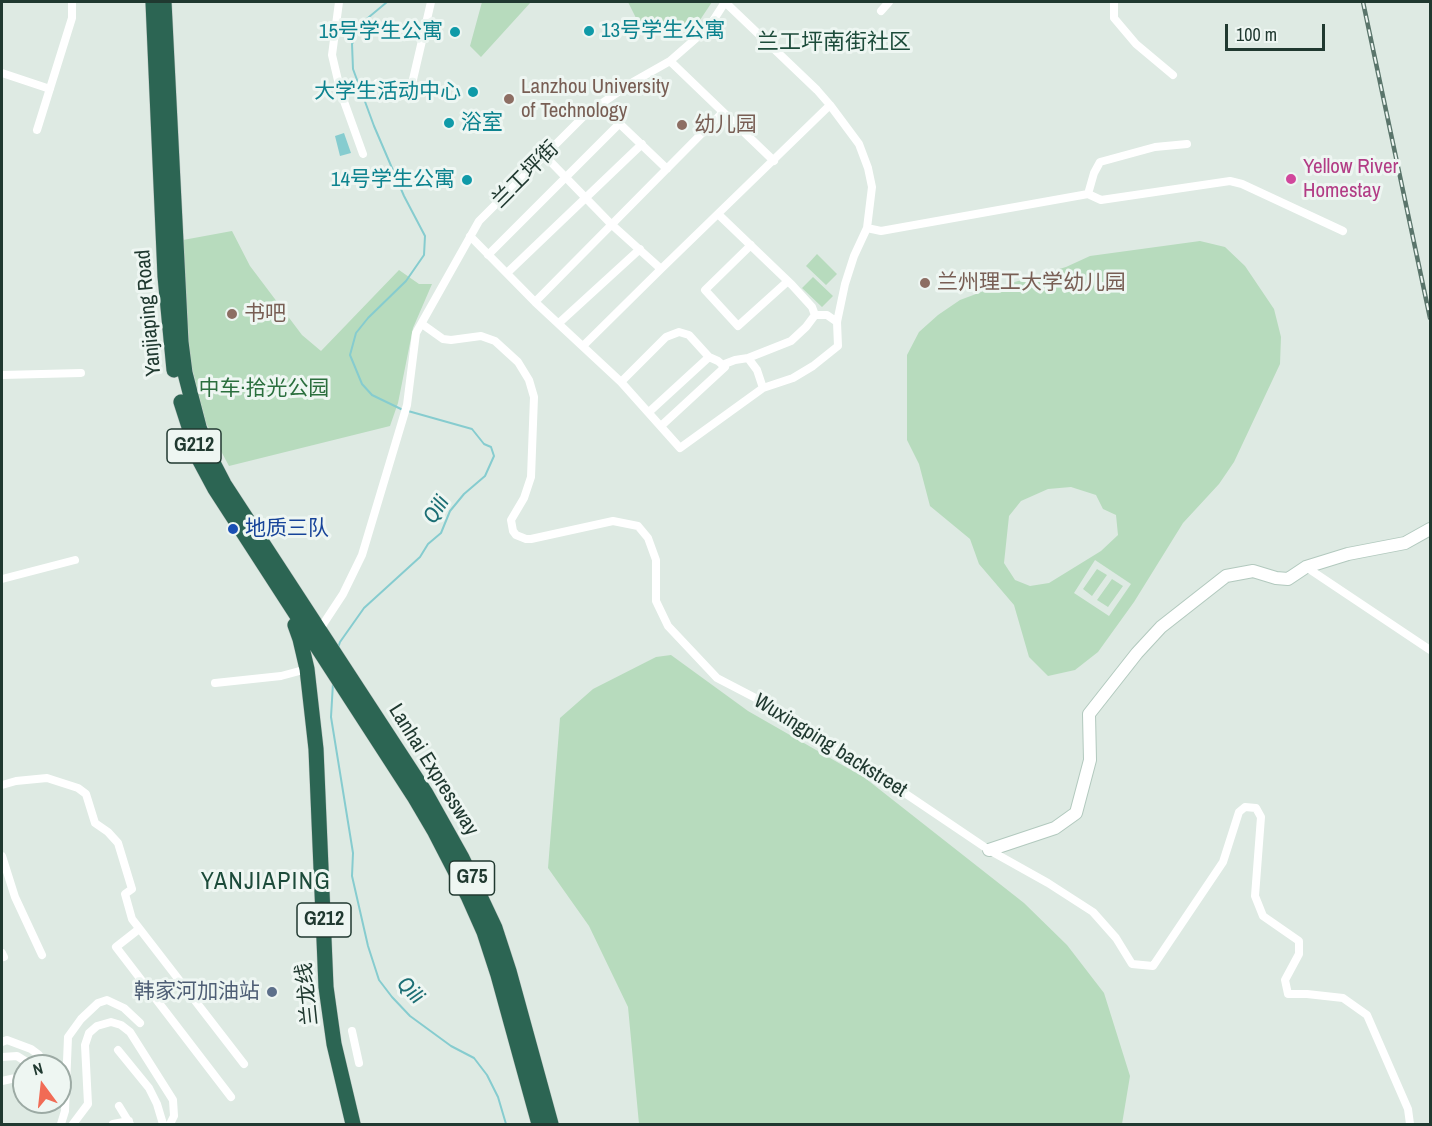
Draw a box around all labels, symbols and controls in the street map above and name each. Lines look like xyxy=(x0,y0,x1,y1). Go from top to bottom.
scale bar xyxy=(1228,12,1328,50)
place label: 13号学生公寓 xyxy=(601,18,725,44)
place label: 15号学生公寓 xyxy=(319,19,443,45)
text: 100 m xyxy=(1236,22,1277,47)
marker: 13号学生公寓 xyxy=(582,24,596,38)
marker: 15号学生公寓 xyxy=(448,25,462,39)
district label: 兰工坪南街社区 xyxy=(757,30,911,56)
place label: Lanzhou University of Technology xyxy=(521,74,669,124)
place label: 大学生活动中心 xyxy=(314,79,461,105)
marker: 大学生活动中心 xyxy=(466,85,480,99)
marker: Lanzhou University of Technology xyxy=(502,92,516,106)
place label: 浴室 xyxy=(461,110,503,136)
place label: 幼儿园 xyxy=(694,112,757,138)
marker: 浴室 xyxy=(442,116,456,130)
marker: 幼儿园 xyxy=(675,118,689,132)
street label: 兰工坪街 xyxy=(487,136,565,214)
place label: Yellow River Homestay xyxy=(1303,154,1398,204)
place label: 14号学生公寓 xyxy=(331,167,455,193)
marker: Yellow River Homestay xyxy=(1284,172,1298,186)
marker: 14号学生公寓 xyxy=(460,173,474,187)
street label: Yanjiaping Road xyxy=(131,249,167,377)
place label: 兰州理工大学幼儿园 xyxy=(937,270,1126,296)
marker: 兰州理工大学幼儿园 xyxy=(918,276,932,290)
place label: 书吧 xyxy=(244,301,286,327)
marker: 书吧 xyxy=(225,307,239,321)
park label: 中车·拾光公园 xyxy=(199,376,329,402)
road number: G212 xyxy=(167,429,221,463)
water label: Qili xyxy=(418,491,456,529)
place label: 地质三队 xyxy=(245,516,329,542)
marker: 地质三队 xyxy=(226,522,240,536)
street label: Wuxingping backstreet xyxy=(749,689,911,803)
street label: Lanhai Expressway xyxy=(382,700,484,840)
road number: G75 xyxy=(450,861,494,895)
district label: YANJIAPING xyxy=(201,869,331,897)
road number: G212 xyxy=(297,903,351,937)
street label: 兰龙线 xyxy=(292,961,324,1027)
water label: Qili xyxy=(391,972,429,1010)
place label: 韩家河加油站 xyxy=(134,979,260,1005)
marker: 韩家河加油站 xyxy=(265,985,279,999)
north arrow xyxy=(12,1054,72,1114)
text: N xyxy=(30,1057,45,1080)

